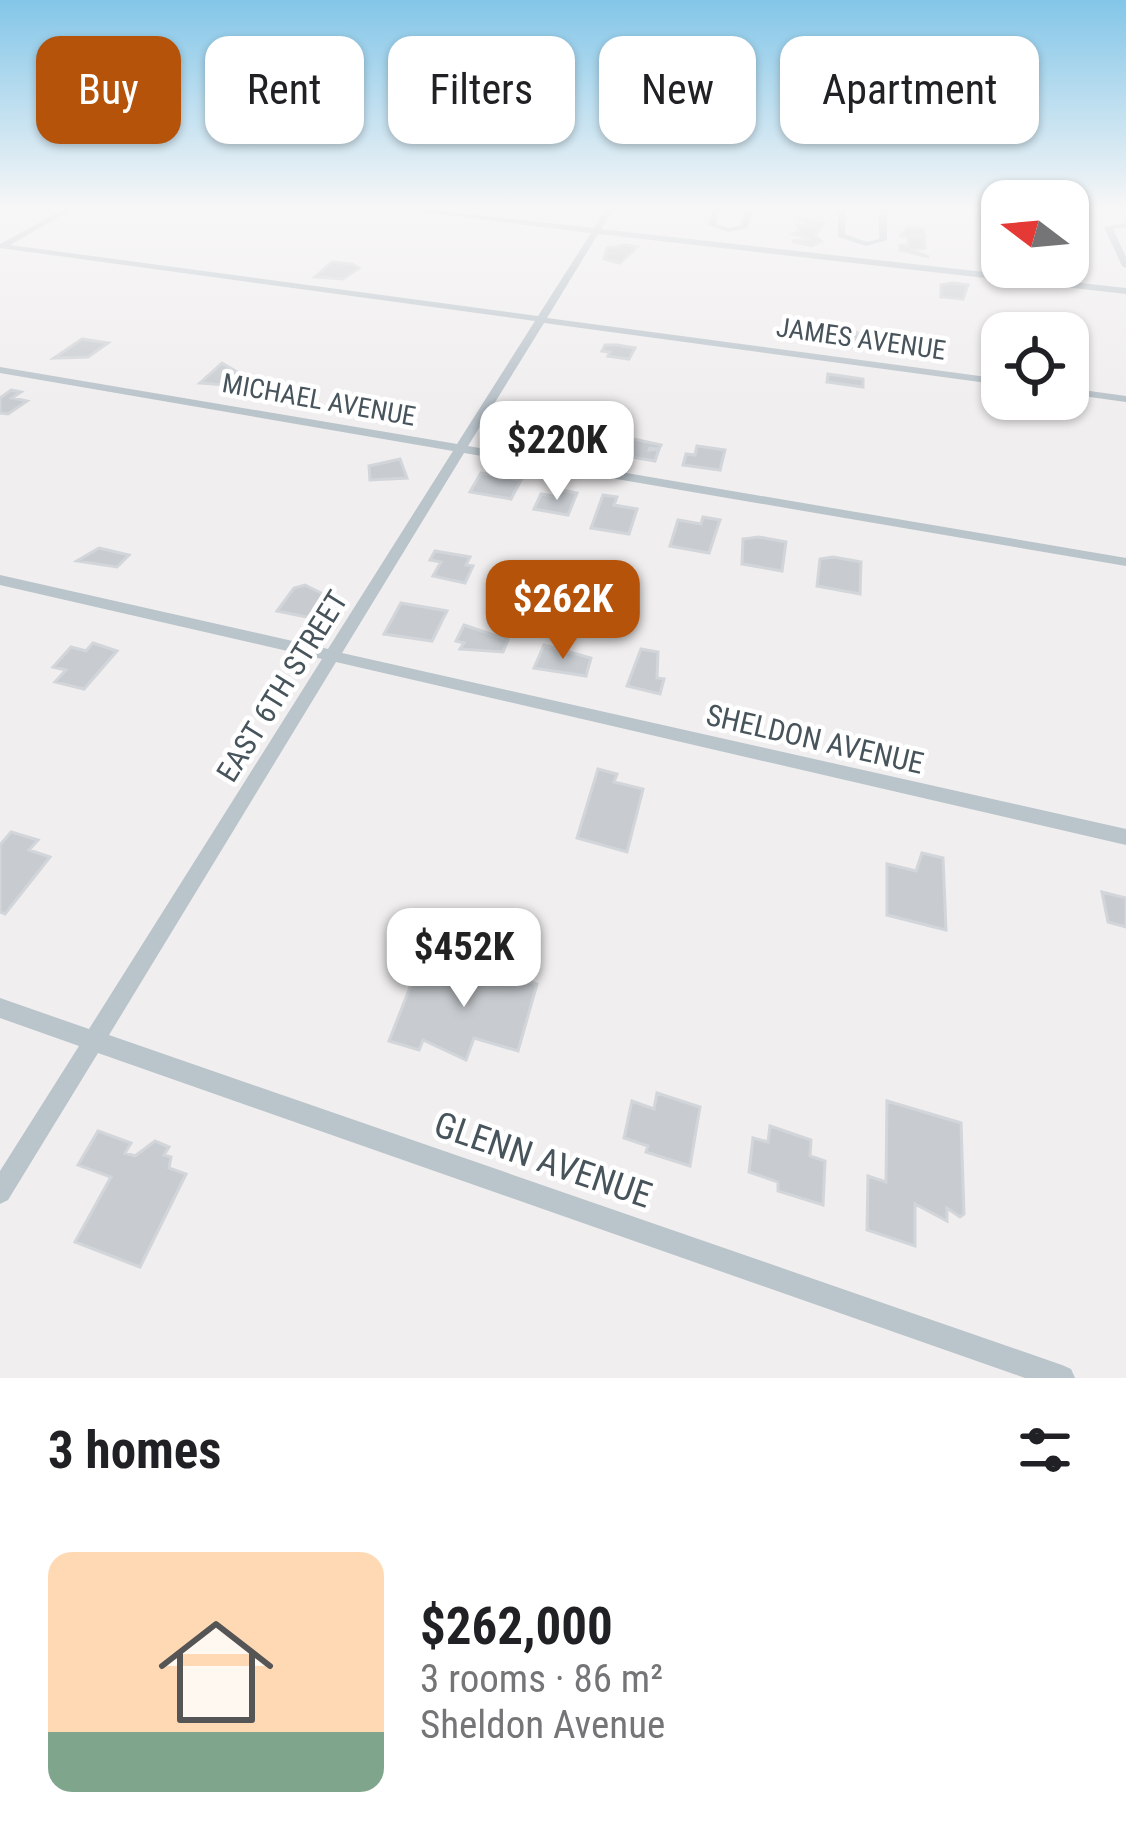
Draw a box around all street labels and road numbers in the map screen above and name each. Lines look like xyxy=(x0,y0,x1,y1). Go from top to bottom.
street label: JAMES AVENUE xyxy=(774,311,948,367)
street label: MICHAEL AVENUE xyxy=(220,367,418,433)
street label: EAST 6TH STREET xyxy=(209,584,355,788)
street label: SHELDON AVENUE xyxy=(703,697,927,781)
street label: GLENN AVENUE xyxy=(429,1103,657,1217)

